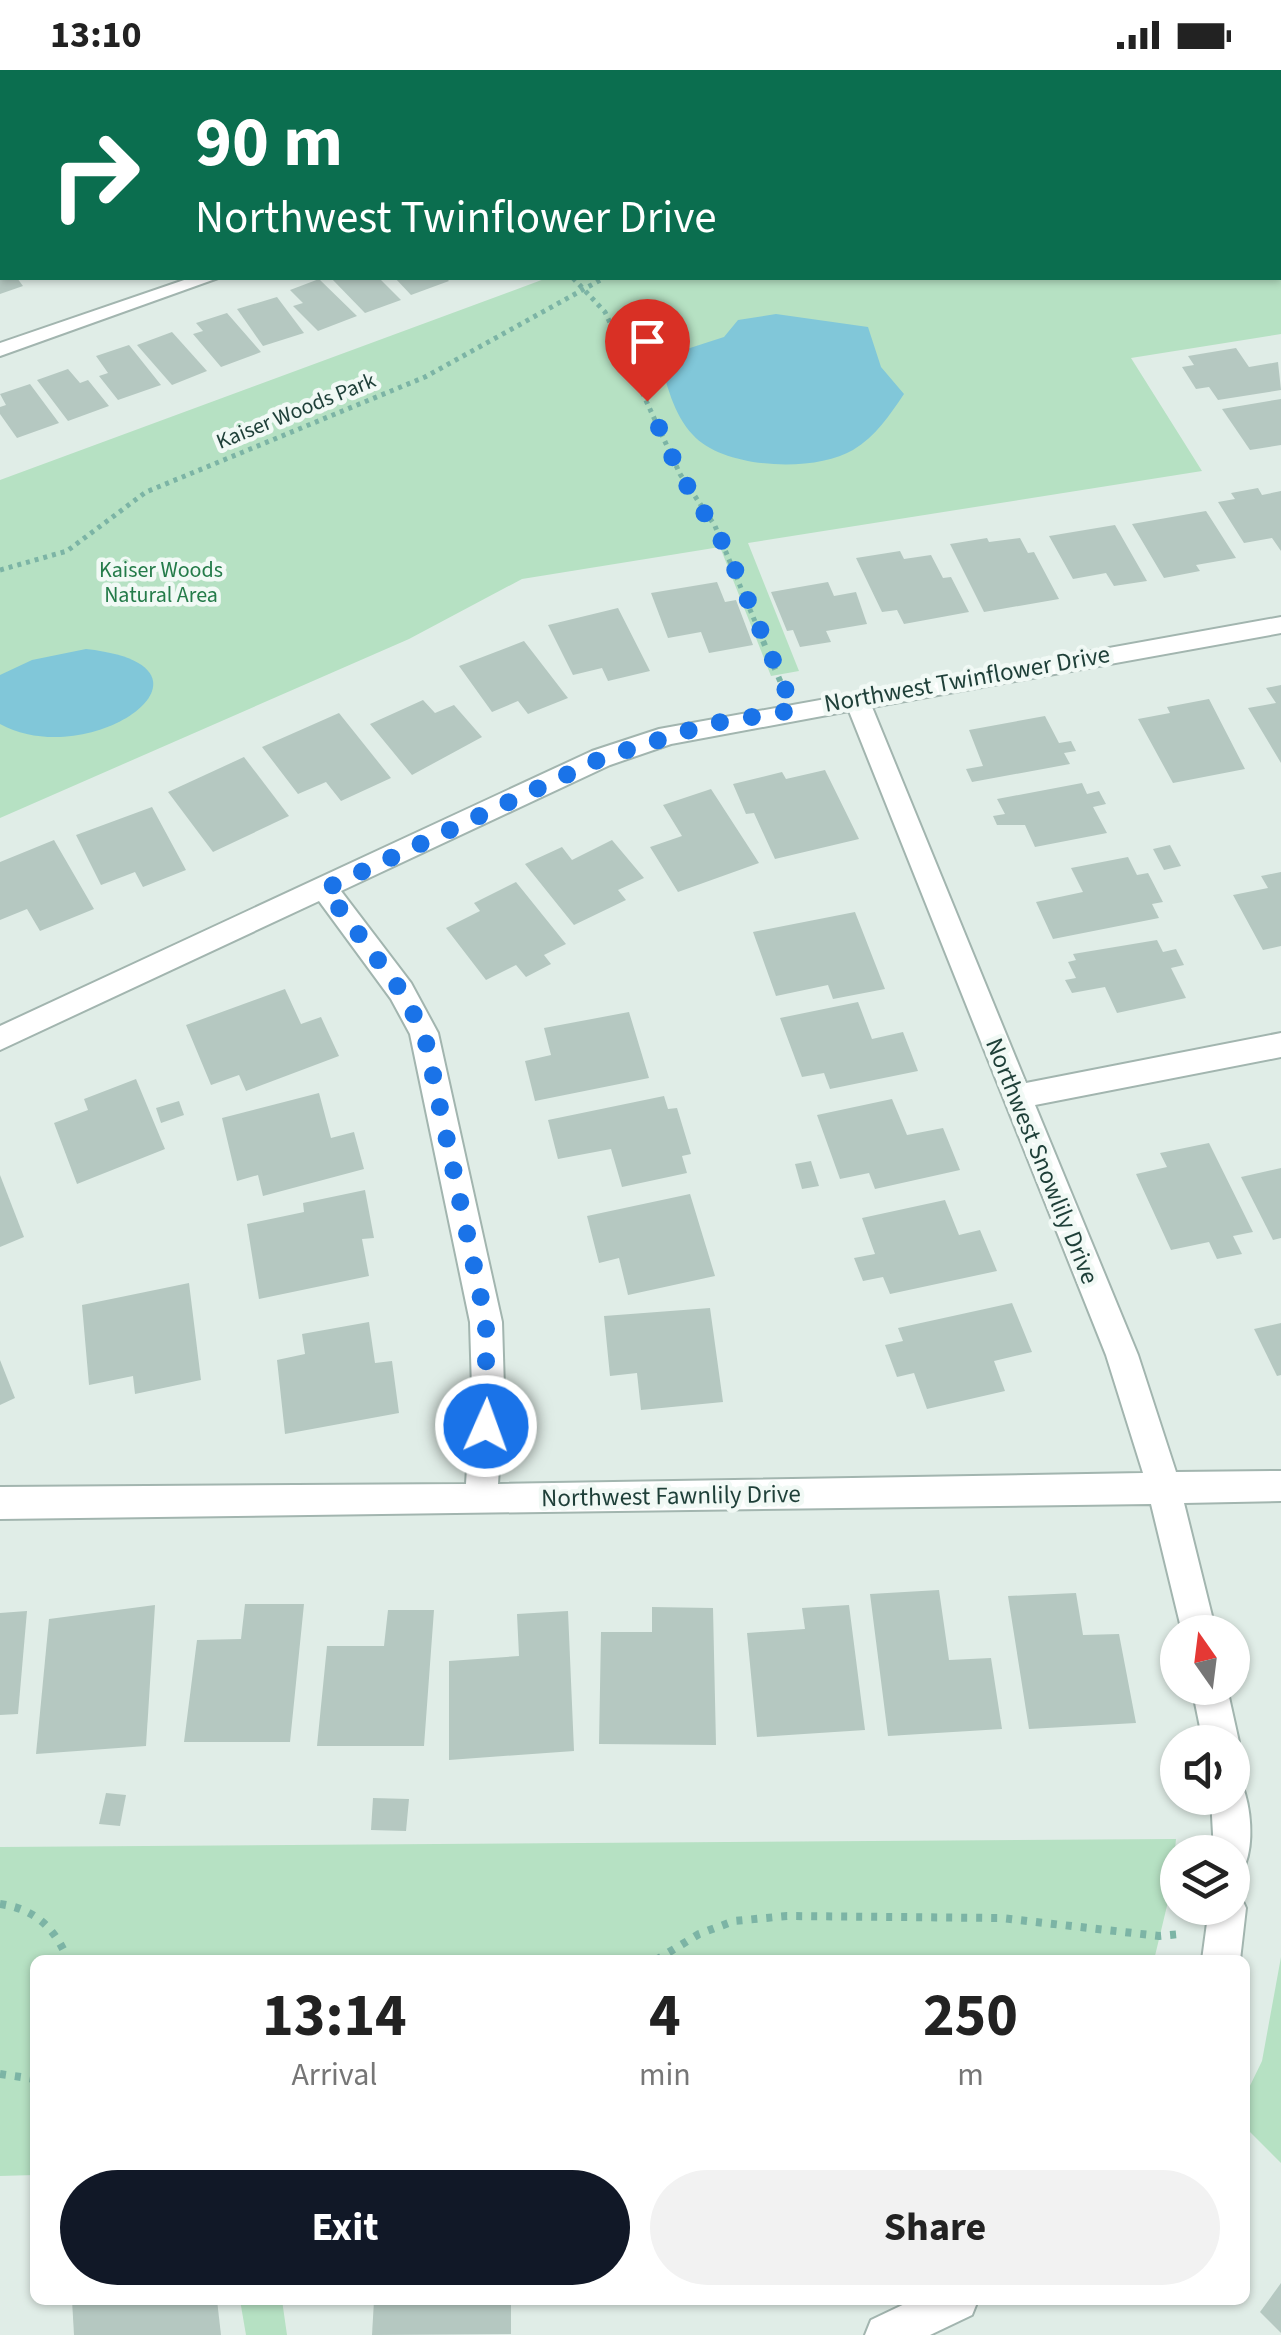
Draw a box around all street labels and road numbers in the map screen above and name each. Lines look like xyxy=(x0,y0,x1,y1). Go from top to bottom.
street label: Kaiser Woods Park xyxy=(211,364,381,458)
street label: Northwest Twinflower Drive xyxy=(821,636,1113,722)
street label: Northwest Snowlily Drive xyxy=(976,1033,1108,1289)
street label: Northwest Fawnlily Drive xyxy=(541,1476,801,1516)

